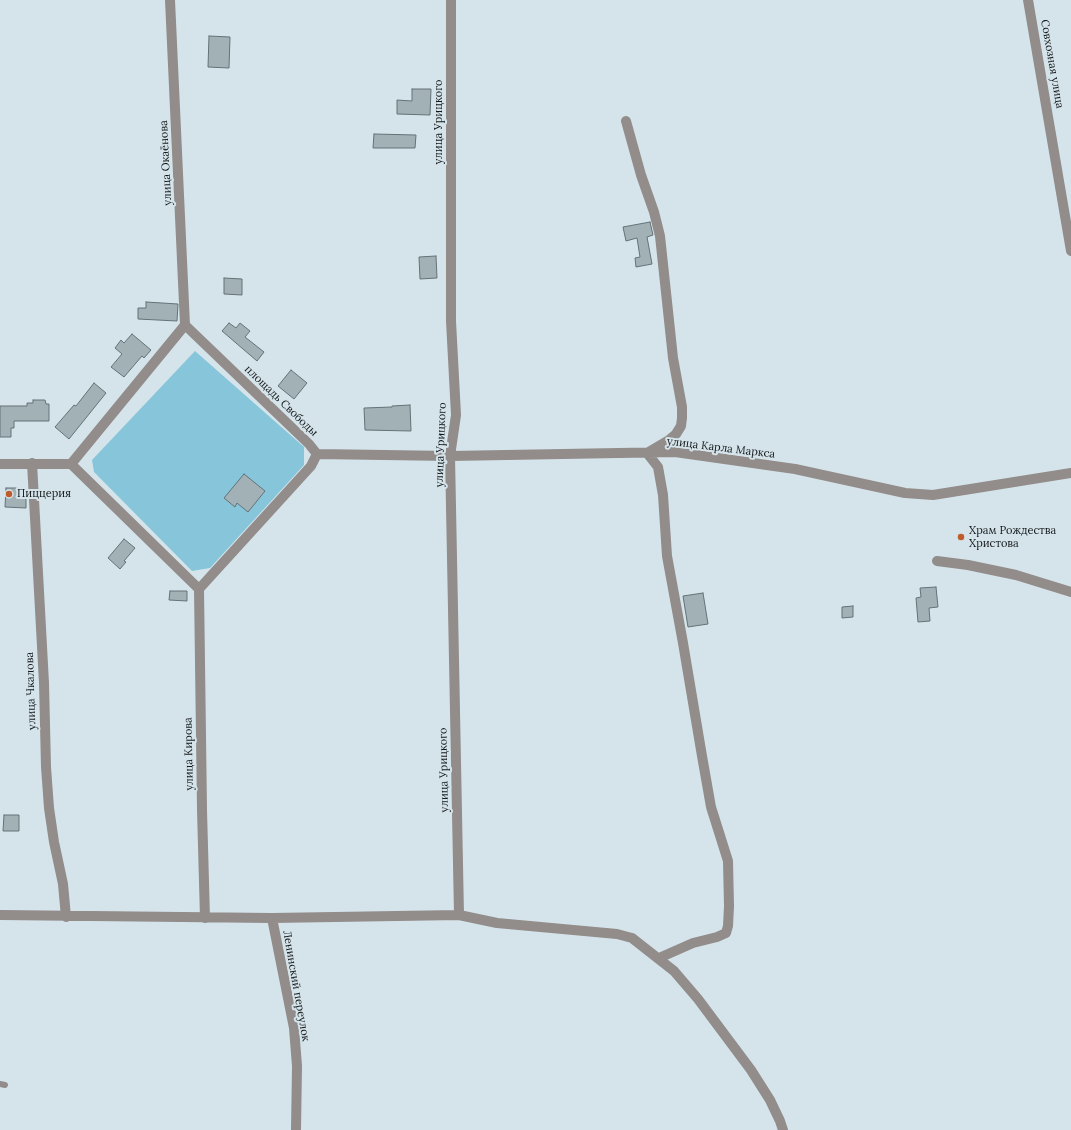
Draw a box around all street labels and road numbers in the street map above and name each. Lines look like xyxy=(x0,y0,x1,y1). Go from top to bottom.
street label: Совхозная улица xyxy=(1038,18,1066,110)
street label: улица Урицкого xyxy=(432,80,446,164)
street label: улица Окаёнова xyxy=(157,120,175,206)
street label: площадь Свободы xyxy=(242,363,320,439)
street label: улица Урицкого xyxy=(433,402,449,488)
street label: улица Карла Маркса xyxy=(666,435,776,461)
street label: улица Чкалова xyxy=(23,652,39,730)
street label: улица Кирова xyxy=(182,717,196,791)
street label: улица Урицкого xyxy=(437,727,451,813)
street label: Ленинский переулок xyxy=(280,930,312,1042)

